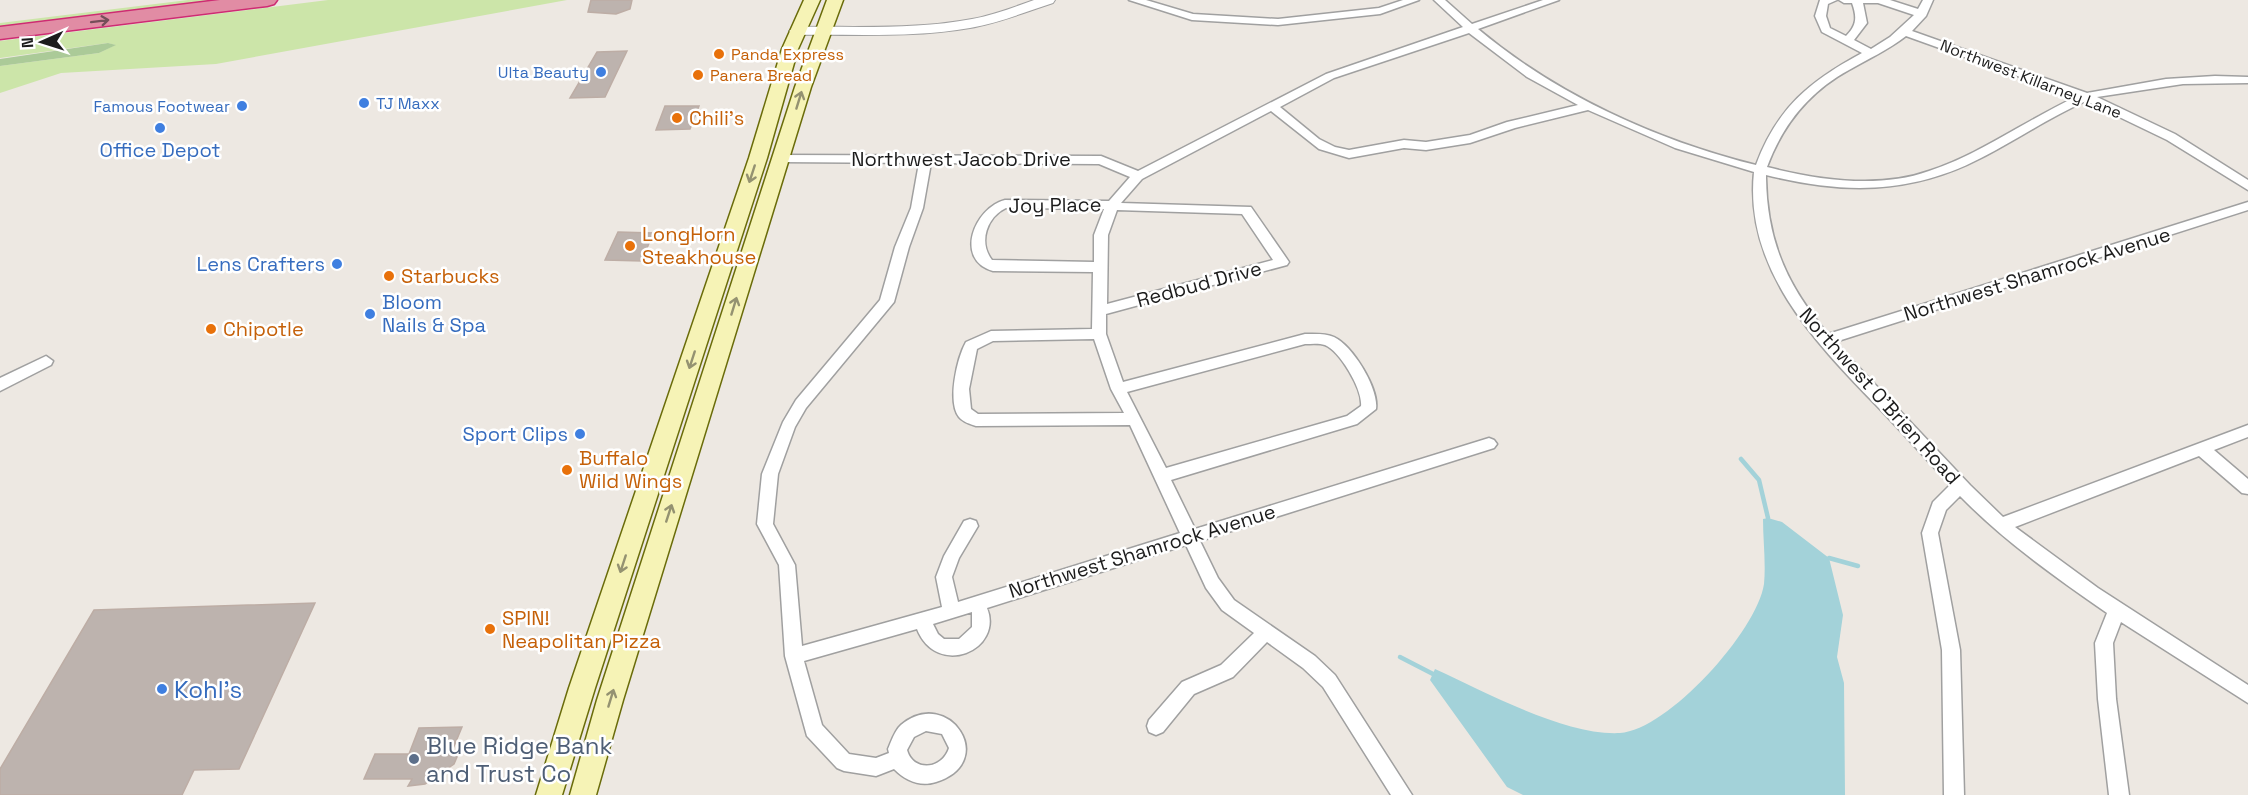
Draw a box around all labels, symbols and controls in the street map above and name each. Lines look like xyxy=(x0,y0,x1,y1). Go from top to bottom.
north arrow xyxy=(12,12,72,72)
one-way arrow xyxy=(89,15,109,26)
street label: Northwest Killarney Lane xyxy=(1937,35,2125,123)
text: N xyxy=(17,37,38,49)
place label: Panda Express xyxy=(731,44,844,65)
marker: Panda Express xyxy=(712,47,726,61)
place label: Ulta Beauty xyxy=(498,62,589,83)
marker: Ulta Beauty xyxy=(594,65,608,79)
place label: Panera Bread xyxy=(710,65,812,86)
marker: Panera Bread xyxy=(691,68,705,82)
one-way arrow xyxy=(794,91,805,110)
place label: TJ Maxx xyxy=(376,93,440,114)
place label: Famous Footwear xyxy=(94,96,230,117)
marker: TJ Maxx xyxy=(357,96,371,110)
marker: Famous Footwear xyxy=(235,99,249,113)
place label: Chili's xyxy=(689,105,744,131)
marker: Chili's xyxy=(670,111,684,125)
marker: Office Depot xyxy=(153,121,167,135)
place label: Office Depot xyxy=(99,137,221,163)
street label: Northwest Jacob Drive xyxy=(851,146,1071,172)
one-way arrow xyxy=(746,164,757,183)
street label: Joy Place xyxy=(1008,191,1102,219)
place label: LongHorn Steakhouse xyxy=(642,221,756,270)
street label: Northwest Shamrock Avenue xyxy=(1900,221,2174,327)
marker: LongHorn Steakhouse xyxy=(623,239,637,253)
place label: Lens Crafters xyxy=(196,251,325,277)
street label: Redbud Drive xyxy=(1134,255,1264,313)
marker: Lens Crafters xyxy=(330,257,344,271)
place label: Starbucks xyxy=(401,263,500,289)
marker: Starbucks xyxy=(382,269,396,283)
place label: Bloom Nails & Spa xyxy=(382,289,486,338)
one-way arrow xyxy=(729,297,740,316)
street label: Northwest O'Brien Road xyxy=(1794,302,1966,490)
marker: Bloom Nails & Spa xyxy=(363,307,377,321)
place label: Chipotle xyxy=(223,316,304,342)
marker: Chipotle xyxy=(204,322,218,336)
one-way arrow xyxy=(686,350,697,369)
place label: Sport Clips xyxy=(463,421,568,447)
marker: Sport Clips xyxy=(573,427,587,441)
place label: Buffalo Wild Wings xyxy=(579,445,682,494)
marker: Buffalo Wild Wings xyxy=(560,463,574,477)
street label: Northwest Shamrock Avenue xyxy=(1005,498,1279,604)
one-way arrow xyxy=(665,504,676,523)
one-way arrow xyxy=(617,554,628,573)
place label: SPIN! Neapolitan Pizza xyxy=(502,605,661,654)
marker: SPIN! Neapolitan Pizza xyxy=(483,622,497,636)
place label: Kohl's xyxy=(174,674,242,705)
marker: Kohl's xyxy=(155,682,169,696)
one-way arrow xyxy=(606,689,617,708)
place label: Blue Ridge Bank and Trust Co xyxy=(426,730,612,789)
marker: Blue Ridge Bank and Trust Co xyxy=(407,752,421,766)

